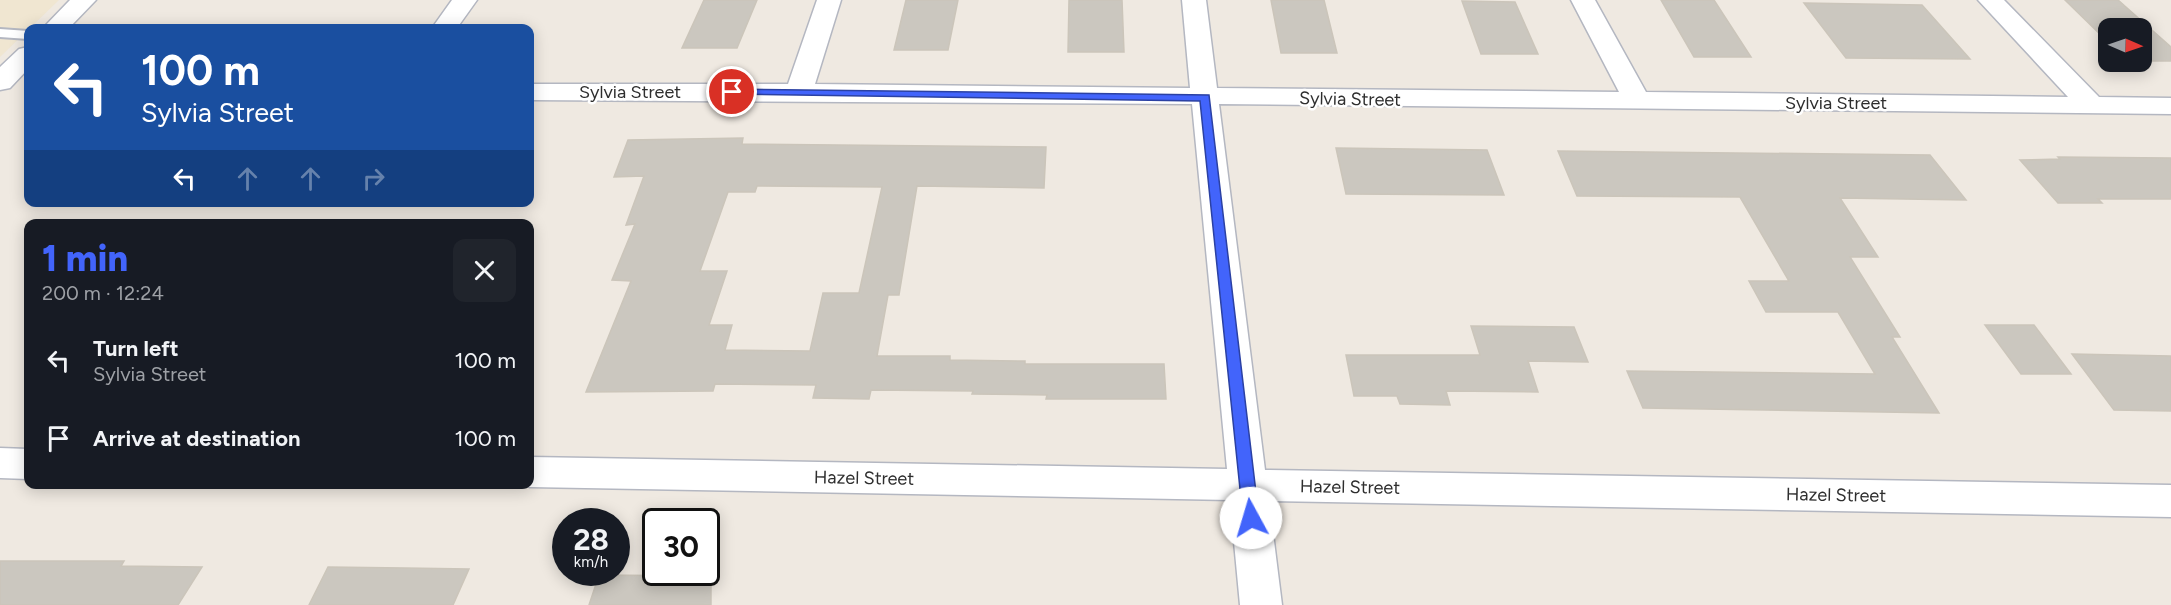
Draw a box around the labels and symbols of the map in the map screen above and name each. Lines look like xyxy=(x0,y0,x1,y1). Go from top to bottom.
north arrow xyxy=(2098,18,2152,72)
pin xyxy=(706,66,757,117)
street label: Sylvia Street xyxy=(579,81,681,103)
street label: Sylvia Street xyxy=(1299,87,1401,111)
street label: Sylvia Street xyxy=(1785,92,1887,114)
street label: Hazel Street xyxy=(814,466,914,490)
street label: Hazel Street xyxy=(1300,475,1400,499)
street label: Hazel Street xyxy=(1786,483,1886,507)
position arrow xyxy=(1219,486,1283,550)
speed limit sign: 30 xyxy=(642,508,720,586)

